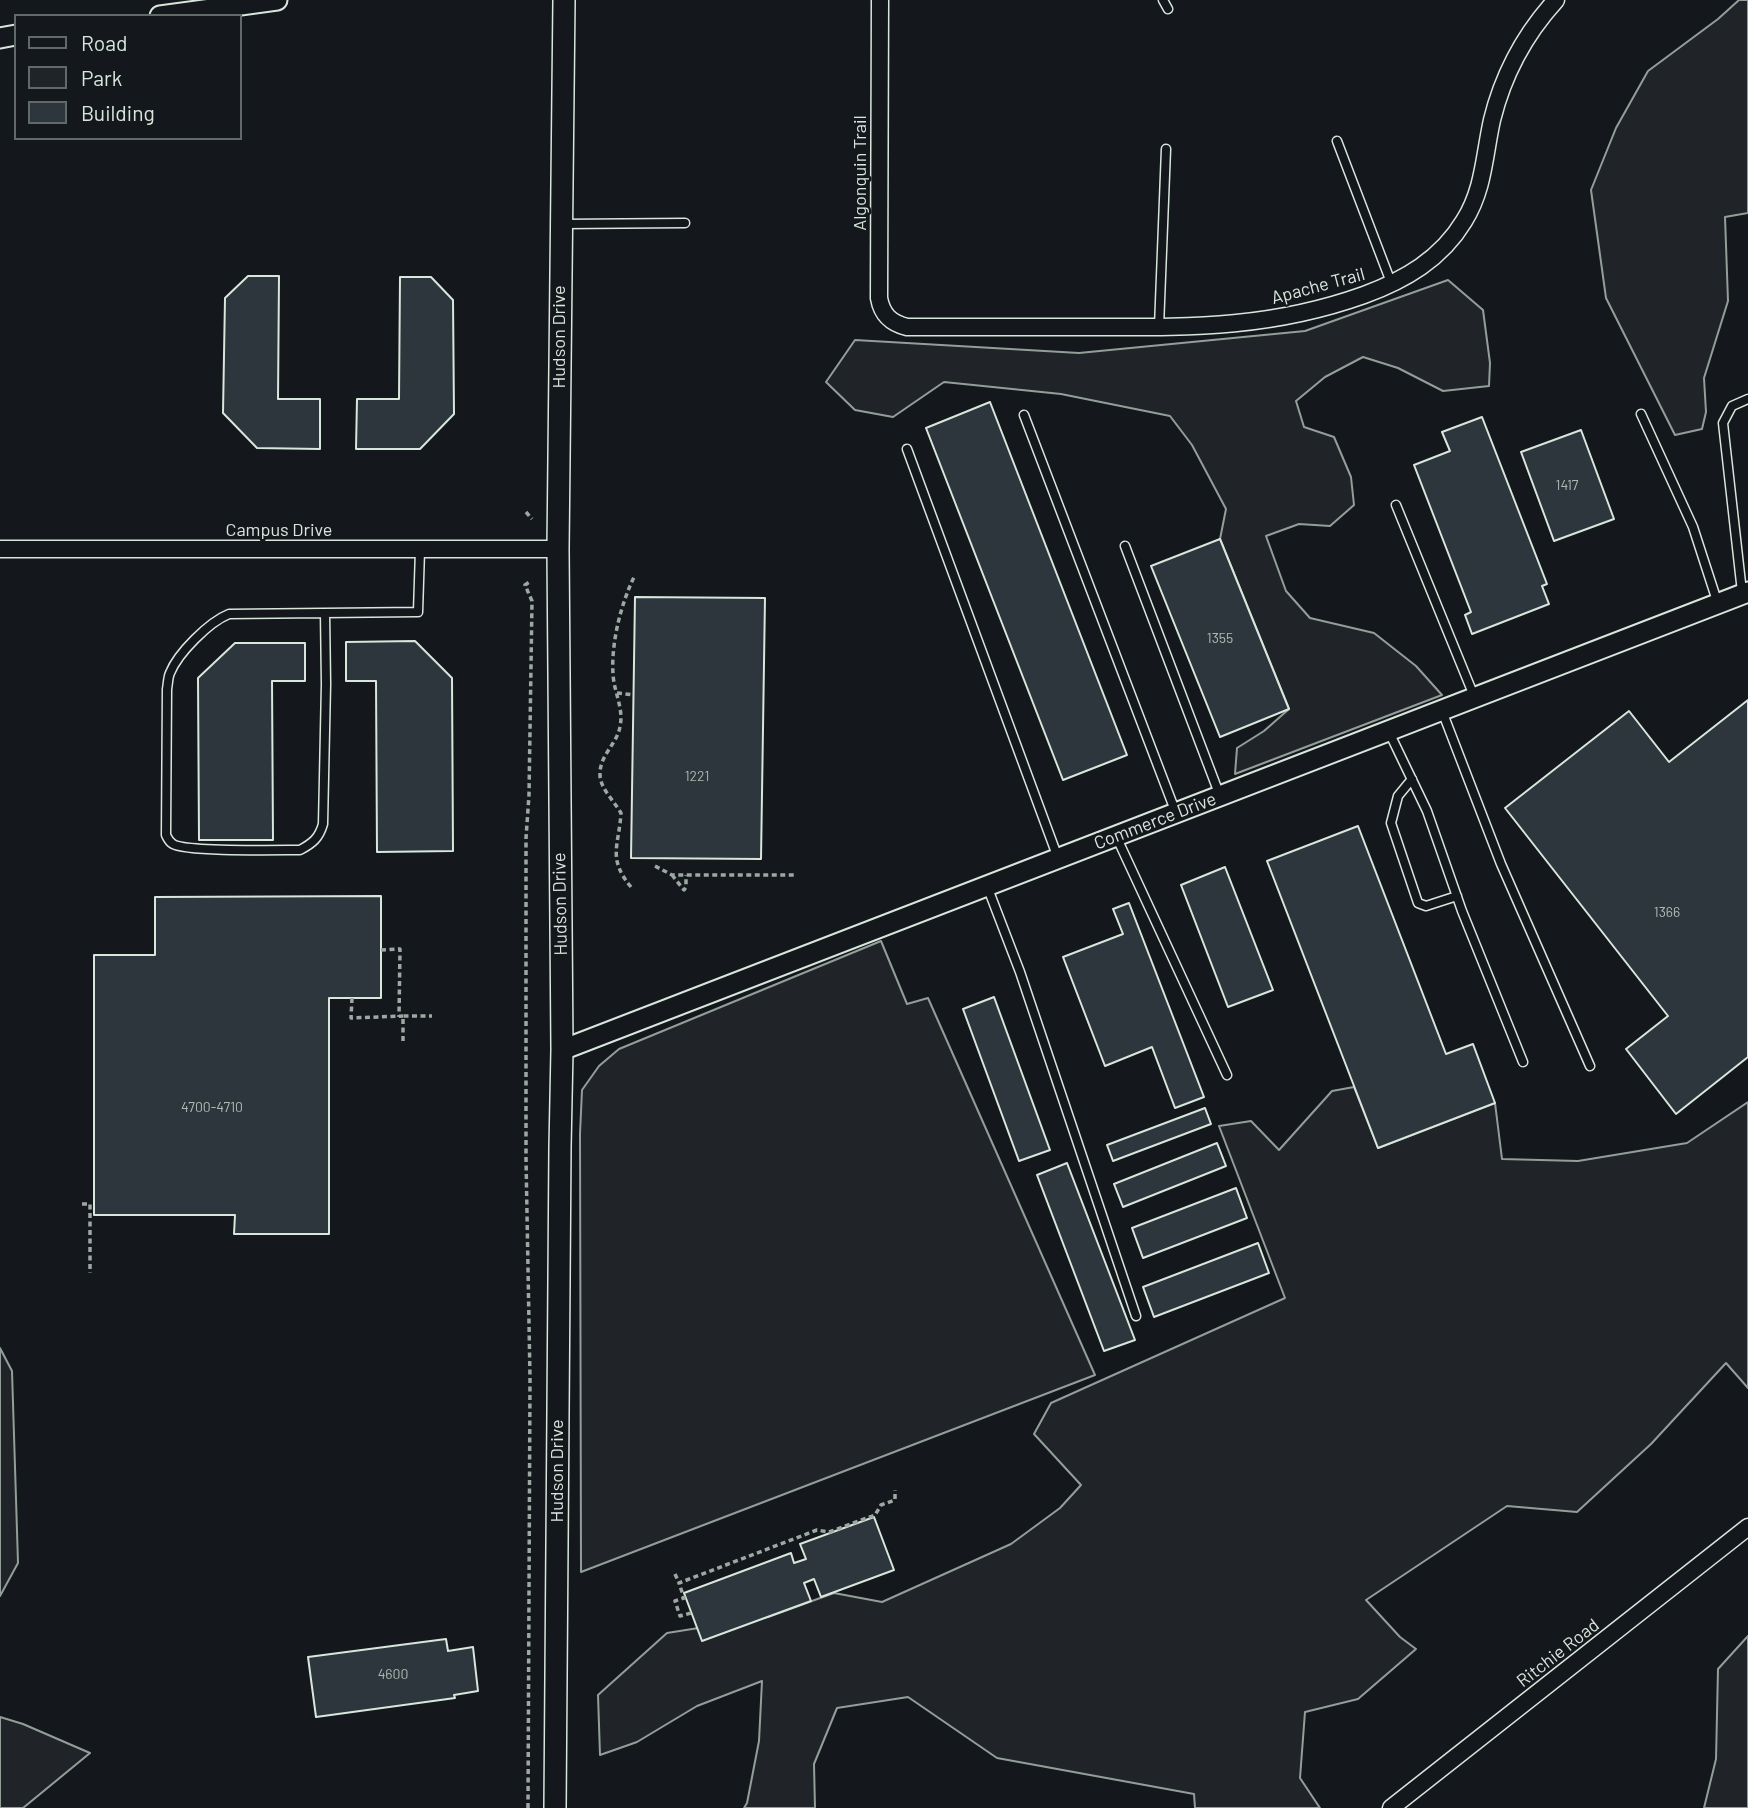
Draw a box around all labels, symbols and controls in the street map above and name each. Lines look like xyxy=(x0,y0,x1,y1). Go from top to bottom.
legend xyxy=(14,14,242,140)
text: Road xyxy=(81,30,127,55)
text: Park xyxy=(81,65,122,90)
text: Building xyxy=(81,100,155,125)
street label: Algonquin Trail xyxy=(849,115,871,231)
street label: Apache Trail xyxy=(1269,263,1367,309)
street label: Hudson Drive xyxy=(548,285,570,389)
house number: 1417 xyxy=(1556,477,1578,493)
street label: Campus Drive xyxy=(226,519,332,541)
house number: 1355 xyxy=(1207,630,1233,646)
house number: 1221 xyxy=(685,768,709,784)
street label: Commerce Drive xyxy=(1091,788,1219,854)
street label: Hudson Drive xyxy=(548,852,572,956)
house number: 1366 xyxy=(1654,904,1680,920)
house number: 4700-4710 xyxy=(181,1099,243,1115)
street label: Hudson Drive xyxy=(546,1419,568,1523)
street label: Ritchie Road xyxy=(1513,1614,1603,1692)
house number: 4600 xyxy=(378,1666,408,1682)

